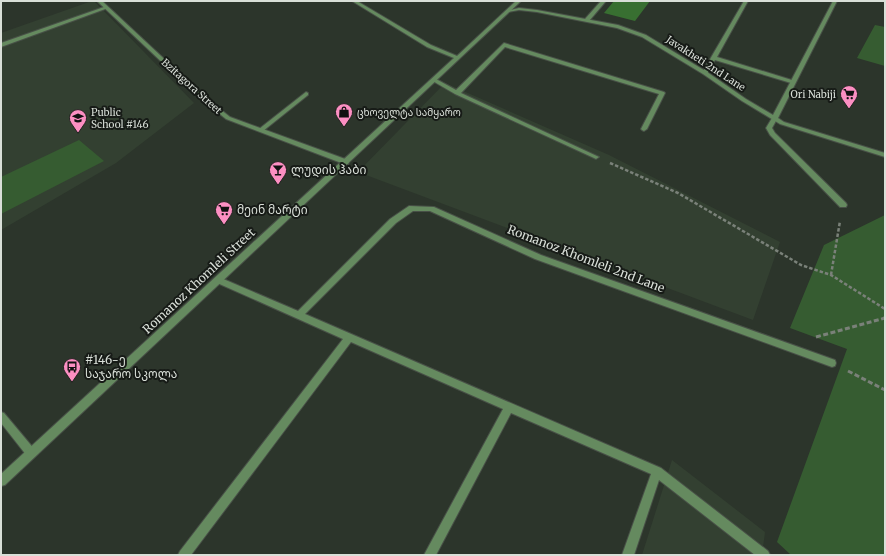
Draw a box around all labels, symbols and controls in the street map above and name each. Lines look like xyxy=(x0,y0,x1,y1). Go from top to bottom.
street label: Javakheti 2nd Lane xyxy=(663,32,748,94)
street label: Bzitagora Street xyxy=(159,56,225,117)
supermarket icon: Ori Nabiji xyxy=(839,84,859,109)
place label: Ori Nabiji xyxy=(791,88,836,101)
shop icon: ცხოველტა სამყარო xyxy=(334,102,354,127)
place label: Public School #146 xyxy=(91,106,149,131)
place label: ცხოველტა სამყარო xyxy=(357,106,461,119)
school or university icon: Public School #146 xyxy=(68,108,88,133)
bar icon: ლუდის ჰაბი xyxy=(268,160,288,185)
place label: ლუდის ჰაბი xyxy=(291,162,366,178)
supermarket icon: მეინ მარტი xyxy=(214,200,234,225)
place label: მეინ მარტი xyxy=(237,202,308,217)
street label: Romanoz Khomleli 2nd Lane xyxy=(505,222,667,296)
street label: Romanoz Khomleli Street xyxy=(139,224,258,337)
place label: #146-ე საჯარო სკოლა xyxy=(85,352,177,382)
bus stop icon: #146-ე საჯარო სკოლა xyxy=(62,357,82,382)

